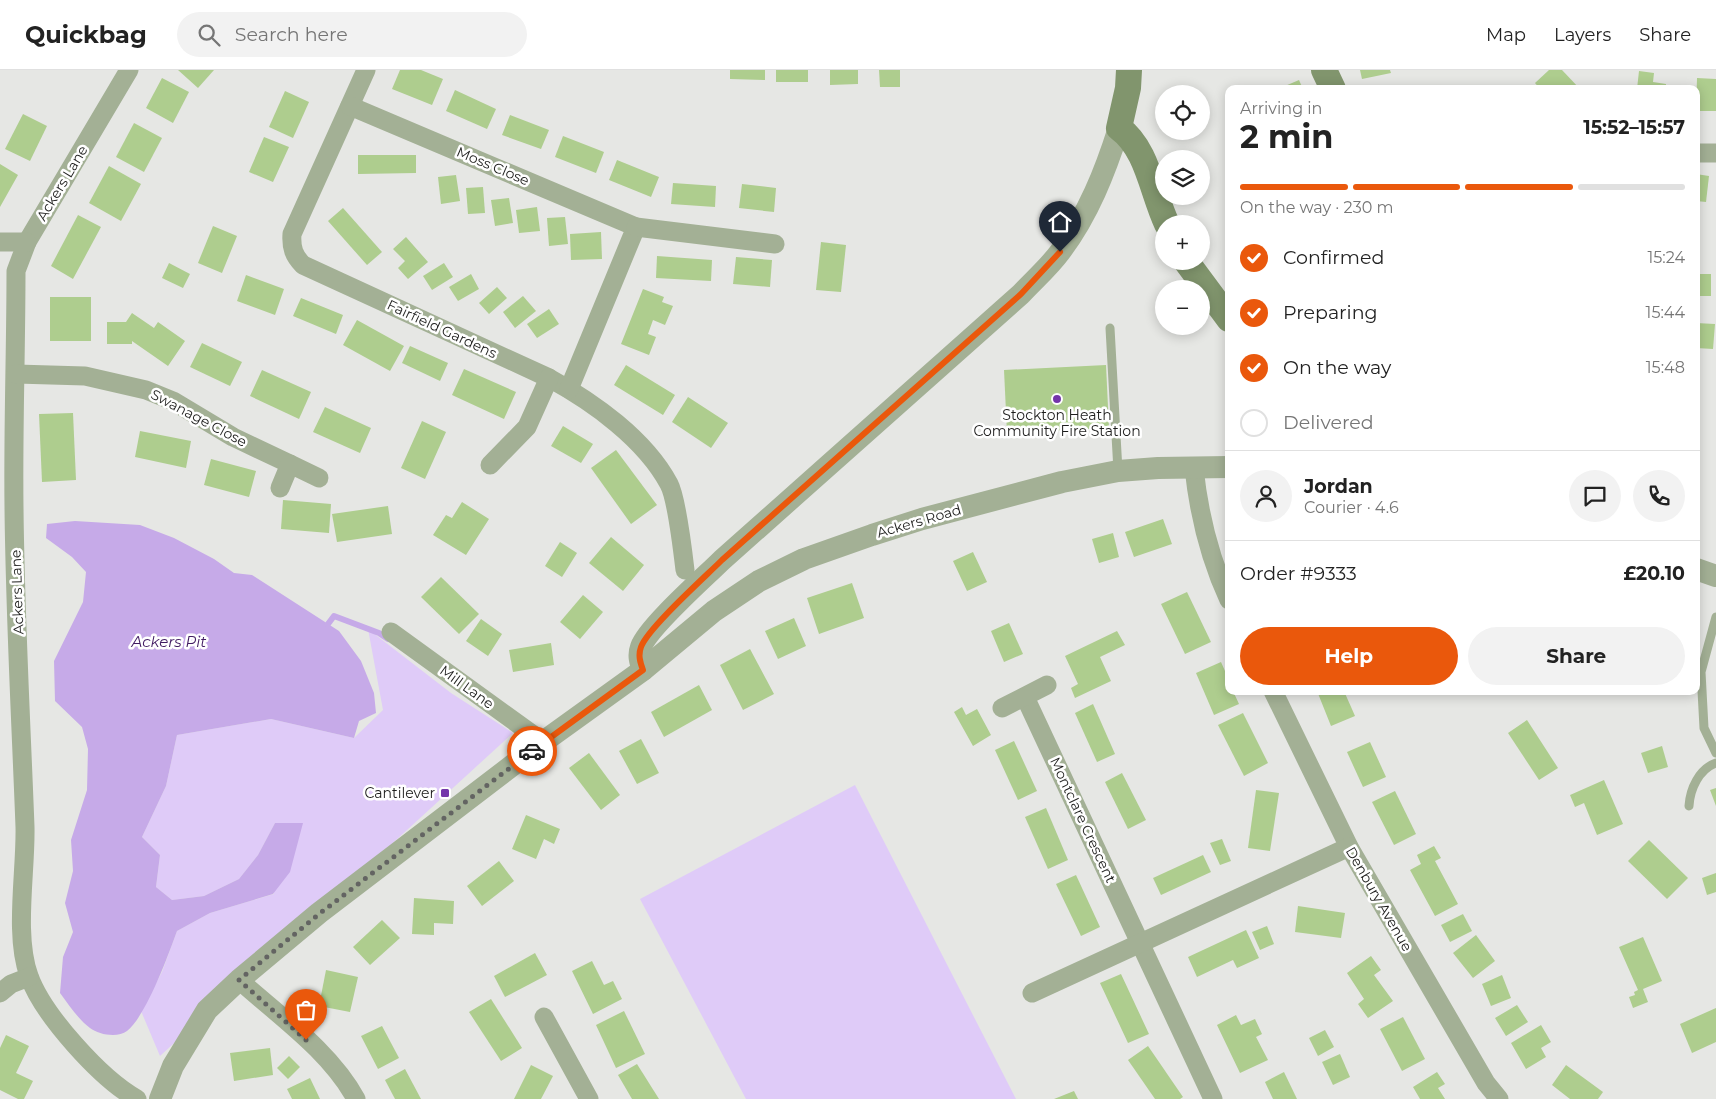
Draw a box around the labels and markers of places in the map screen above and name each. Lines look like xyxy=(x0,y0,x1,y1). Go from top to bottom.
pin xyxy=(1039,201,1081,252)
marker: Stockton Heath Community Fire Station xyxy=(1051,393,1063,405)
place label: Stockton Heath Community Fire Station xyxy=(973,406,1141,440)
place label: Cantilever xyxy=(364,784,435,802)
marker: Cantilever xyxy=(439,787,451,799)
pin xyxy=(285,989,327,1040)

